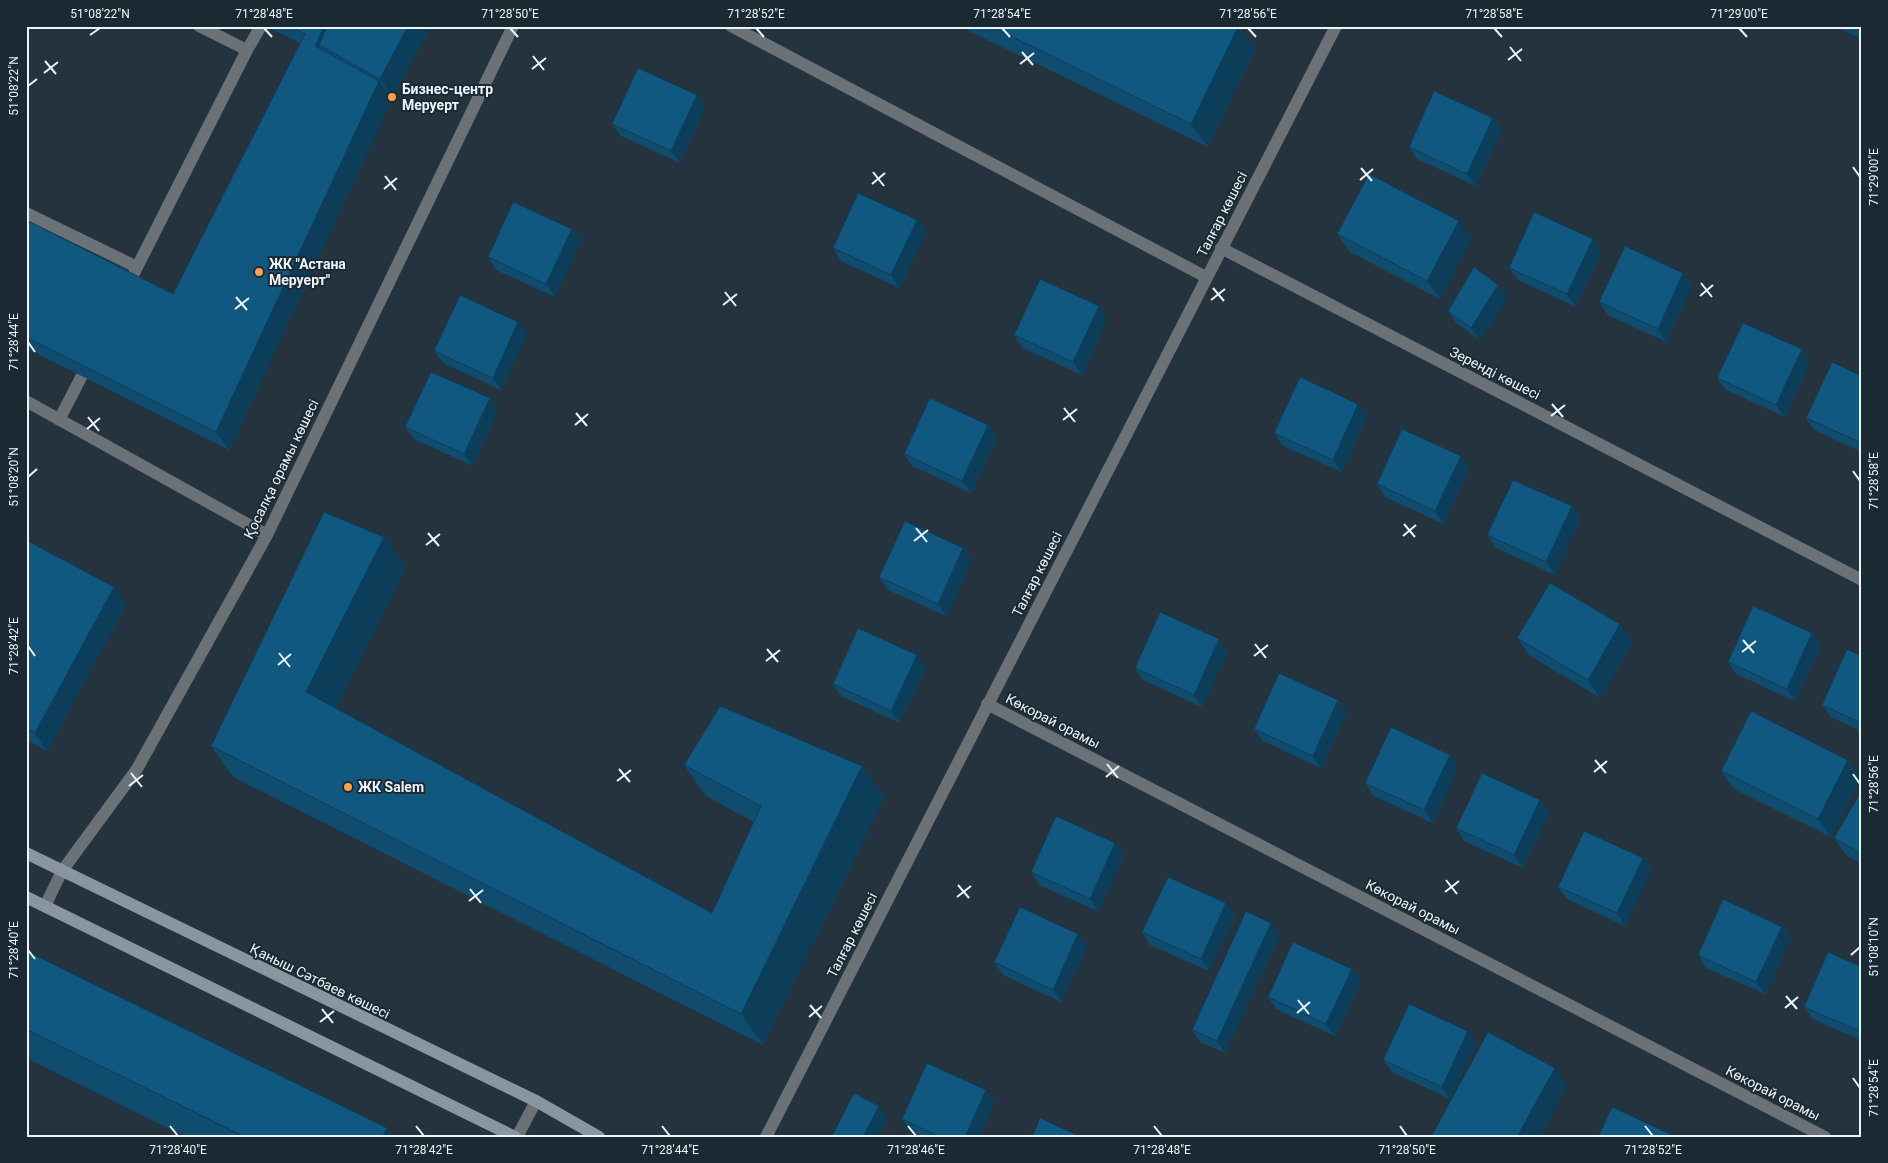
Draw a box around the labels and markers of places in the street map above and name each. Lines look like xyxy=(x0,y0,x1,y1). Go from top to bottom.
place label: Бизнес-центр Меруерт xyxy=(402,81,493,113)
marker: Бизнес-центр Меруерт xyxy=(386,91,398,103)
place label: ЖК "Астана Меруерт" xyxy=(269,256,346,288)
marker: ЖК "Астана Меруерт" xyxy=(253,266,265,278)
place label: ЖК Salem xyxy=(358,779,424,795)
marker: ЖК Salem xyxy=(342,781,354,793)

